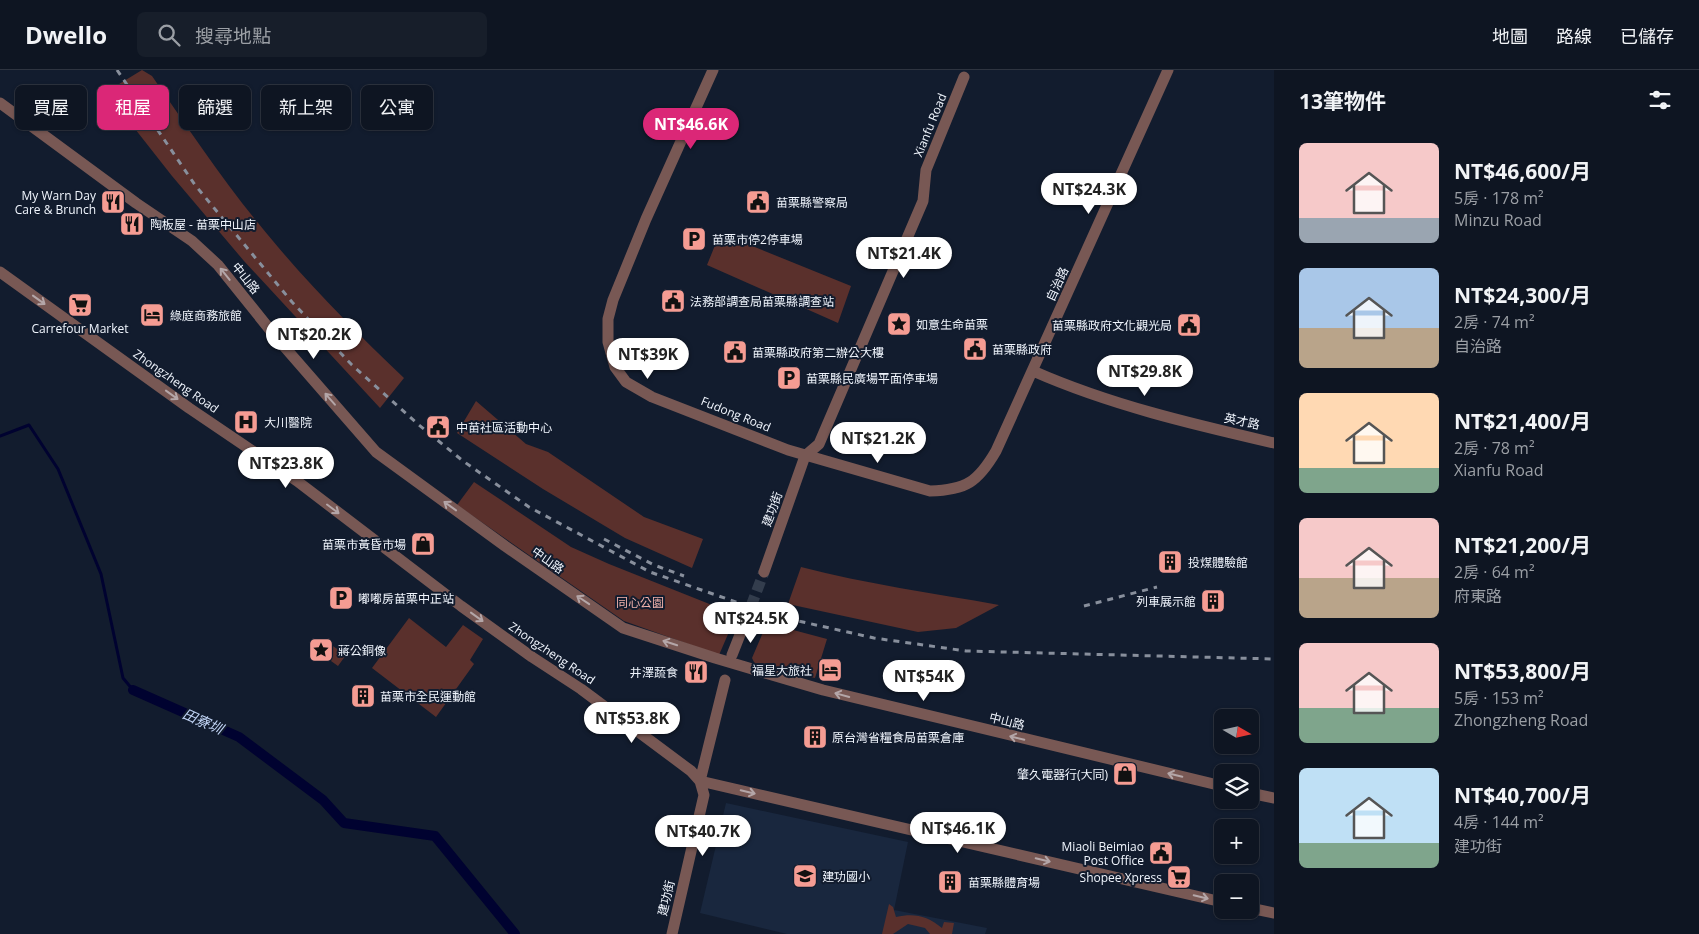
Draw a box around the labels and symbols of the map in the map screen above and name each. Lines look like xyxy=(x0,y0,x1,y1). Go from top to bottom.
street label: Xianfu Road xyxy=(910,91,950,159)
pin: NT$46.6K xyxy=(639,108,743,150)
pin: NT$24.3K xyxy=(1037,172,1141,215)
place label: My Warn Day Care & Brunch xyxy=(15,187,97,218)
restaurant icon: My Warn Day Care & Brunch xyxy=(100,189,126,215)
public building icon: 苗栗縣警察局 xyxy=(745,189,771,215)
place label: 苗栗縣警察局 xyxy=(776,194,848,211)
restaurant icon: 陶板屋 - 苗栗中山店 xyxy=(119,211,145,237)
place label: 陶板屋 - 苗栗中山店 xyxy=(150,216,256,233)
parking icon: 苗栗市停2停車場 xyxy=(681,226,707,252)
place label: 苗栗市停2停車場 xyxy=(712,231,803,248)
pin: NT$21.4K xyxy=(852,236,956,279)
street label: 中山路 xyxy=(228,259,264,297)
street label: 自治路 xyxy=(1042,264,1072,304)
one-way arrow xyxy=(220,268,231,281)
public building icon: 法務部調查局苗栗縣調查站 xyxy=(660,288,686,314)
supermarket icon: Carrefour Market xyxy=(67,292,93,318)
place label: 法務部調查局苗栗縣調查站 xyxy=(690,293,834,310)
one-way arrow xyxy=(32,295,46,305)
hotel icon: 綠庭商務旅館 xyxy=(139,302,165,328)
place label: 綠庭商務旅館 xyxy=(170,307,242,324)
place icon: 如意生命苗栗 xyxy=(886,311,912,337)
public building icon: 苗栗縣政府文化觀光局 xyxy=(1176,312,1202,338)
place label: 如意生命苗栗 xyxy=(916,316,988,333)
place label: 苗栗縣政府文化觀光局 xyxy=(1052,317,1172,334)
pin: NT$20.2K xyxy=(262,318,366,360)
place label: Carrefour Market xyxy=(31,320,129,337)
public building icon: 苗栗縣政府 xyxy=(962,336,988,362)
pin: NT$39K xyxy=(607,338,689,380)
public building icon: 苗栗縣政府第二辦公大樓 xyxy=(722,339,748,365)
place label: 苗栗縣政府 xyxy=(992,341,1052,358)
place label: 苗栗縣政府第二辦公大樓 xyxy=(752,344,884,361)
street label: Zhongzheng Road xyxy=(130,345,222,417)
pin: NT$29.8K xyxy=(1093,354,1197,397)
parking icon: 苗栗縣民廣場平面停車場 xyxy=(776,365,802,391)
place label: 苗栗縣民廣場平面停車場 xyxy=(806,370,938,387)
one-way arrow xyxy=(165,390,179,400)
one-way arrow xyxy=(324,392,335,405)
street label: Fudong Road xyxy=(699,392,773,436)
hospital icon: 大川醫院 xyxy=(233,409,259,435)
street label: 英才路 xyxy=(1223,409,1261,433)
place label: 大川醫院 xyxy=(264,414,312,431)
public building icon: 中苗社區活動中心 xyxy=(425,414,451,440)
place label: 中苗社區活動中心 xyxy=(456,419,552,436)
pin: NT$21.2K xyxy=(826,422,930,464)
pin: NT$23.8K xyxy=(234,446,338,489)
street label: 建功街 xyxy=(758,489,786,529)
one-way arrow xyxy=(443,501,457,511)
one-way arrow xyxy=(326,504,340,514)
shop icon: 苗栗市黃昏市場 xyxy=(410,531,436,557)
place label: 苗栗市黃昏市場 xyxy=(322,536,406,553)
street label: 中山路 xyxy=(528,543,568,577)
building icon: 投煤體驗館 xyxy=(1157,549,1183,575)
place label: 投煤體驗館 xyxy=(1188,554,1248,571)
parking icon: 嘟嘟房苗栗中正站 xyxy=(328,585,354,611)
building icon: 列車展示館 xyxy=(1200,588,1226,614)
place label: 嘟嘟房苗栗中正站 xyxy=(358,590,454,607)
place label: 列車展示館 xyxy=(1136,593,1196,610)
park label: 同心公園 xyxy=(616,594,664,611)
one-way arrow xyxy=(576,595,590,605)
pin: NT$24.5K xyxy=(699,602,803,644)
one-way arrow xyxy=(470,612,484,622)
street label: Zhongzheng Road xyxy=(506,618,598,688)
place icon: 蔣公銅像 xyxy=(308,637,334,663)
one-way arrow xyxy=(662,638,678,647)
place label: 蔣公銅像 xyxy=(338,642,386,659)
hotel icon: 福星大旅社 xyxy=(817,657,843,683)
restaurant icon: 井澤蔬食 xyxy=(683,659,709,685)
pin: NT$54K xyxy=(883,660,965,702)
place label: 福星大旅社 xyxy=(752,662,812,679)
place label: 井澤蔬食 xyxy=(630,664,678,681)
building icon: 苗栗市全民運動館 xyxy=(350,683,376,709)
place label: 苗栗市全民運動館 xyxy=(380,688,476,705)
one-way arrow xyxy=(835,690,851,699)
pin: NT$53.8K xyxy=(580,702,684,744)
water label: 田寮圳 xyxy=(180,704,228,739)
street label: 中山路 xyxy=(987,708,1027,734)
north arrow xyxy=(1214,709,1259,754)
building icon: 原台灣省糧食局苗栗倉庫 xyxy=(802,724,828,750)
place label: 原台灣省糧食局苗栗倉庫 xyxy=(832,729,964,746)
one-way arrow xyxy=(1009,732,1025,742)
shop icon: 肇久電器行(大同) xyxy=(1112,761,1138,787)
place label: 肇久電器行(大同) xyxy=(1017,766,1108,783)
one-way arrow xyxy=(1168,770,1184,779)
one-way arrow xyxy=(739,788,755,797)
pin: NT$46.1K xyxy=(906,812,1010,854)
pin: NT$40.7K xyxy=(651,814,755,857)
place label: Miaoli Beimiao Post Office xyxy=(1062,838,1144,869)
public building icon: Miaoli Beimiao Post Office xyxy=(1148,840,1174,866)
one-way arrow xyxy=(1034,856,1050,865)
school or university icon: 建功國小 xyxy=(792,863,818,889)
supermarket icon: Shopee Xpress xyxy=(1166,864,1192,890)
place label: 建功國小 xyxy=(822,868,870,885)
building icon: 苗栗縣體育場 xyxy=(937,869,963,895)
place label: Shopee Xpress xyxy=(1080,869,1162,886)
place label: 苗栗縣體育場 xyxy=(968,874,1040,891)
street label: 建功街 xyxy=(654,879,678,917)
one-way arrow xyxy=(1192,893,1208,902)

